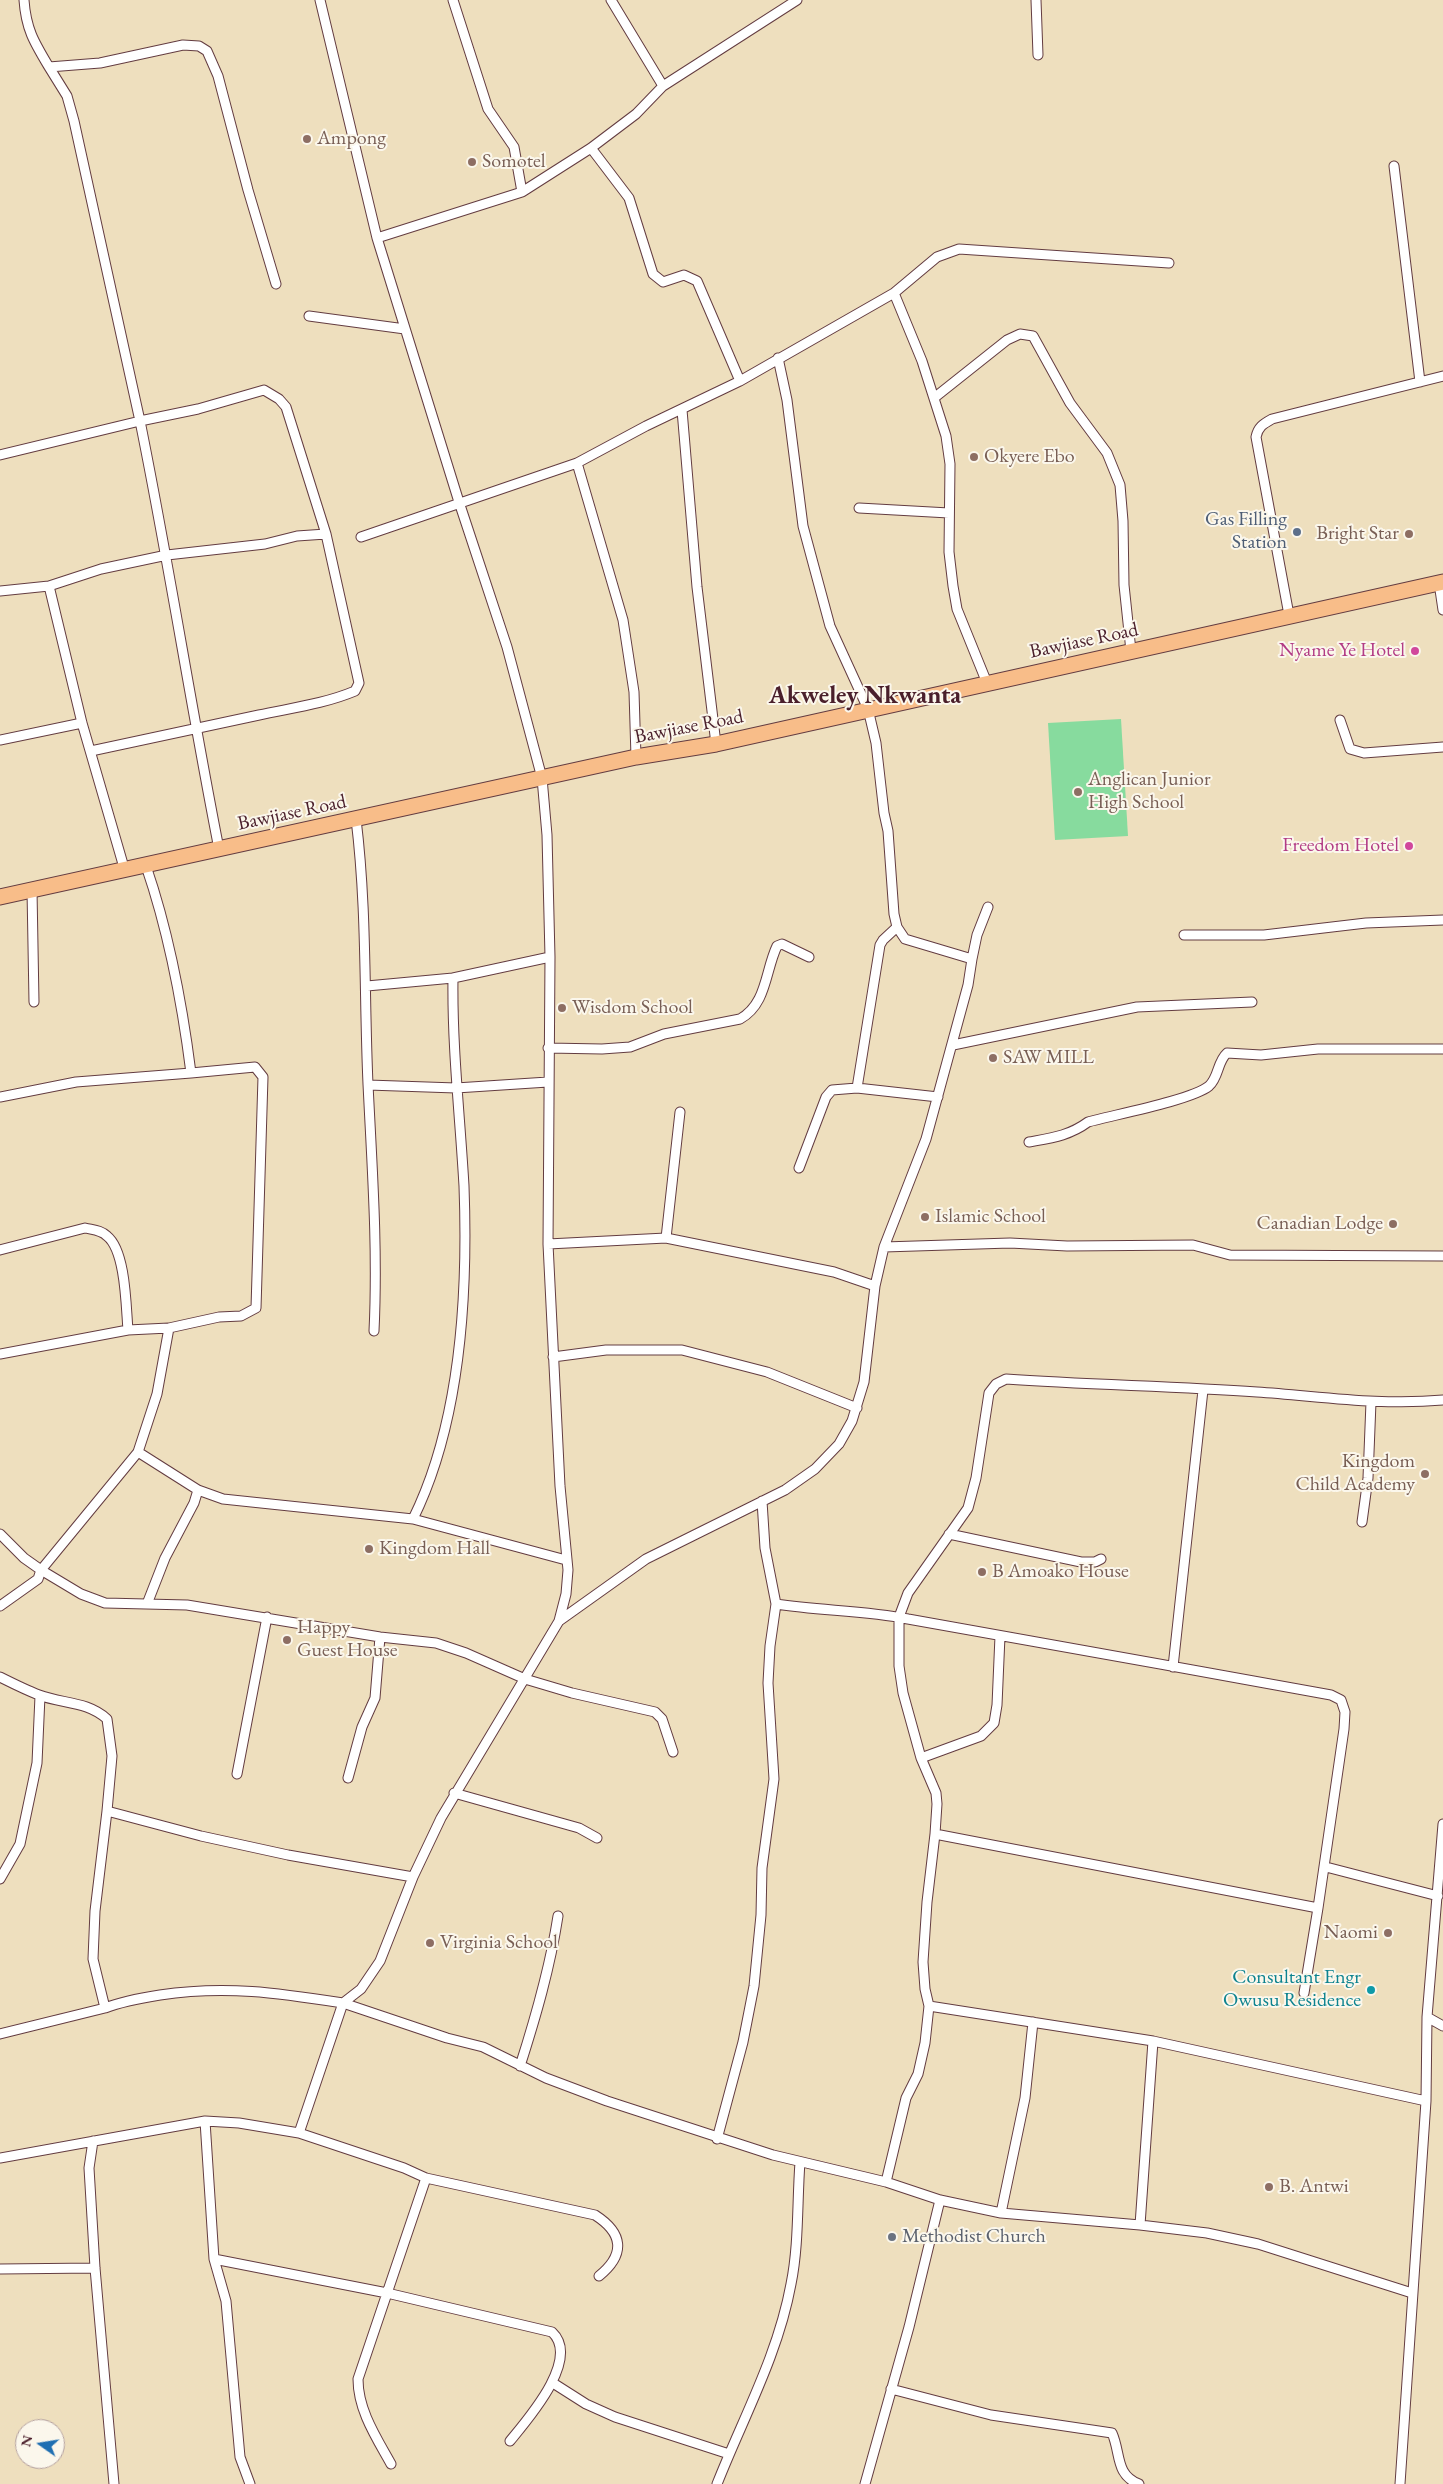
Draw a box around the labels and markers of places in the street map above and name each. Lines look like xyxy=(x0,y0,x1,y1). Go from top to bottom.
place label: Ampong xyxy=(317,127,386,151)
marker: Ampong xyxy=(301,133,313,145)
place label: Somotel xyxy=(482,150,546,174)
marker: Somotel xyxy=(466,156,478,168)
place label: Okyere Ebo xyxy=(984,445,1075,469)
marker: Okyere Ebo xyxy=(968,451,980,463)
place label: Gas Filling Station xyxy=(1205,508,1287,555)
place label: Bright Star xyxy=(1316,522,1399,546)
marker: Gas Filling Station xyxy=(1291,526,1303,538)
marker: Bright Star xyxy=(1403,528,1415,540)
place label: Nyame Ye Hotel xyxy=(1279,639,1405,663)
marker: Nyame Ye Hotel xyxy=(1409,645,1421,657)
place label: Anglican Junior High School xyxy=(1088,768,1211,815)
marker: Anglican Junior High School xyxy=(1072,786,1084,798)
place label: Freedom Hotel xyxy=(1282,834,1399,858)
marker: Freedom Hotel xyxy=(1403,840,1415,852)
place label: Wisdom School xyxy=(572,996,693,1020)
marker: Wisdom School xyxy=(556,1002,568,1014)
place label: SAW MILL xyxy=(1003,1046,1094,1070)
marker: SAW MILL xyxy=(987,1052,999,1064)
place label: Islamic School xyxy=(935,1205,1046,1229)
marker: Islamic School xyxy=(919,1211,931,1223)
place label: Canadian Lodge xyxy=(1257,1212,1383,1236)
marker: Canadian Lodge xyxy=(1387,1218,1399,1230)
place label: Kingdom Child Academy xyxy=(1296,1450,1415,1497)
marker: Kingdom Child Academy xyxy=(1419,1468,1431,1480)
place label: Kingdom Hall xyxy=(379,1537,490,1561)
marker: Kingdom Hall xyxy=(363,1543,375,1555)
place label: B Amoako House xyxy=(992,1560,1129,1584)
marker: B Amoako House xyxy=(976,1566,988,1578)
place label: Happy Guest House xyxy=(297,1616,398,1663)
marker: Happy Guest House xyxy=(281,1634,293,1646)
place label: Naomi xyxy=(1324,1921,1378,1945)
marker: Naomi xyxy=(1382,1927,1394,1939)
place label: Virginia School xyxy=(440,1931,558,1955)
marker: Virginia School xyxy=(424,1937,436,1949)
place label: Consultant Engr Owusu Residence xyxy=(1223,1966,1361,2013)
marker: Consultant Engr Owusu Residence xyxy=(1365,1984,1377,1996)
place label: B. Antwi xyxy=(1279,2175,1349,2199)
marker: B. Antwi xyxy=(1263,2181,1275,2193)
place label: Methodist Church xyxy=(902,2225,1046,2249)
marker: Methodist Church xyxy=(886,2231,898,2243)

